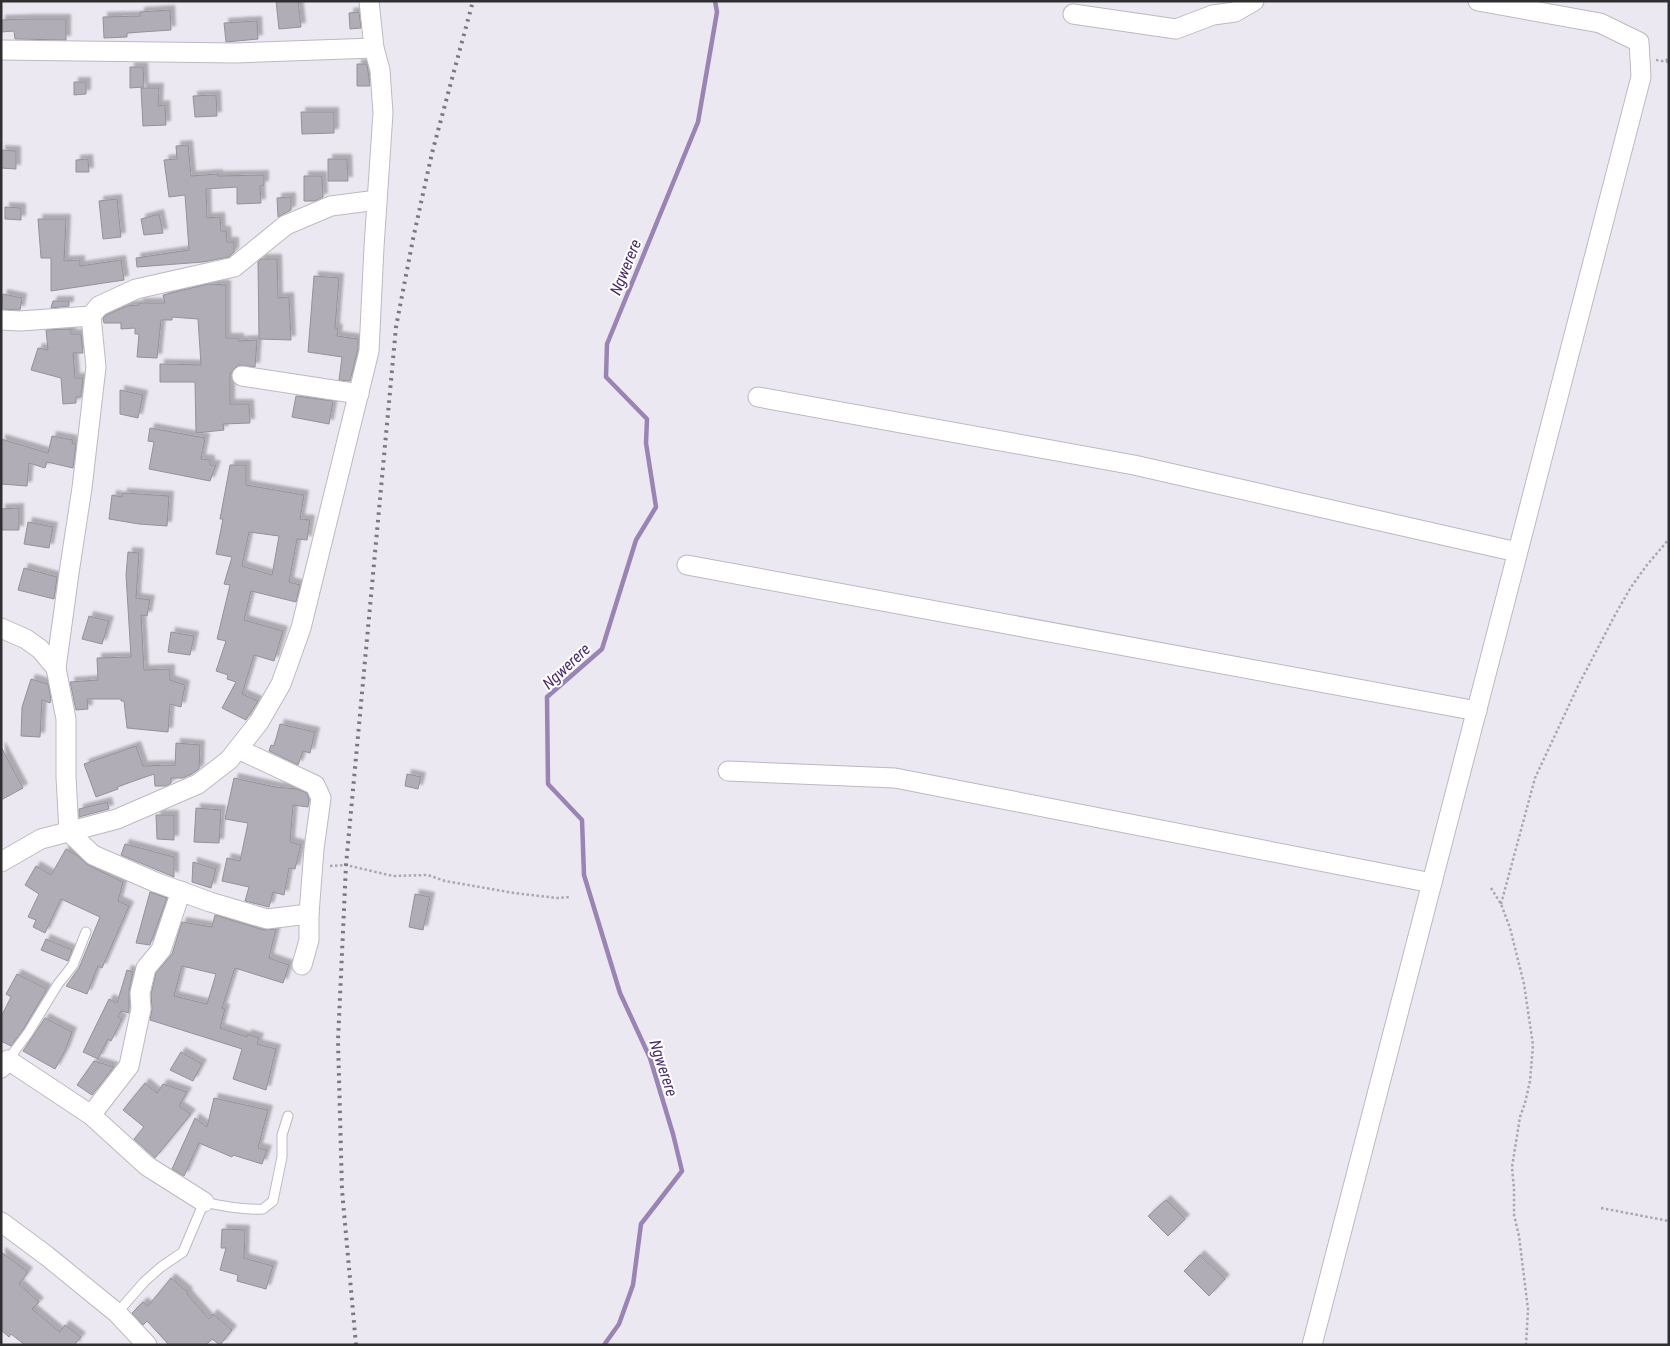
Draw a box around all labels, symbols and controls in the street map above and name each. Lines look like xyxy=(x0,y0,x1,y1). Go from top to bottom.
water label: Ngwerere xyxy=(606,237,645,298)
water label: Ngwerere xyxy=(539,640,594,693)
water label: Ngwerere xyxy=(645,1037,682,1099)

